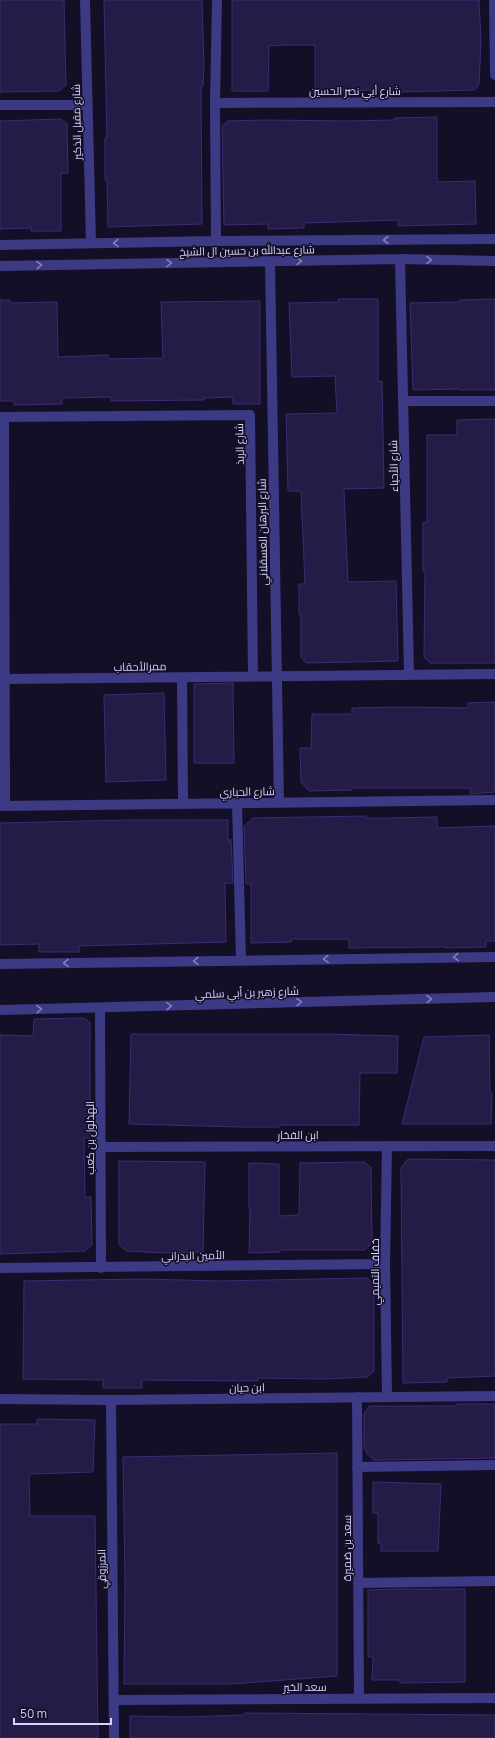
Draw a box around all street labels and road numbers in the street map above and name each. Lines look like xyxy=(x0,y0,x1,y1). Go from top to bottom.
street label: شارع أبي نصر الحسين xyxy=(309,83,401,100)
street label: شارع مقبل الذكير xyxy=(68,84,85,161)
street label: شارع عبدالله بن حسين ال الشيخ xyxy=(179,241,315,260)
street label: شارع الربذ xyxy=(231,423,248,465)
street label: شارع الأحياء xyxy=(385,440,402,492)
street label: شارع البرهان العسقلاني xyxy=(254,478,272,586)
street label: ممرالأحقاب xyxy=(113,658,167,674)
street label: شارع الحباري xyxy=(219,783,275,801)
street label: شارع زهير بن أبي سلمي xyxy=(195,983,299,1003)
street label: الهذلول بن كعب xyxy=(82,1101,97,1175)
street label: ابن الفخار xyxy=(276,1127,319,1142)
street label: خفاف التميمي xyxy=(367,1239,384,1305)
street label: الأمين البدراني xyxy=(161,1247,225,1265)
street label: ابن حيان xyxy=(229,1379,265,1395)
street label: سعد بن ضميرة xyxy=(339,1515,354,1581)
street label: المرزوقي xyxy=(93,1549,111,1589)
street label: سعد الخير xyxy=(282,1679,327,1694)

